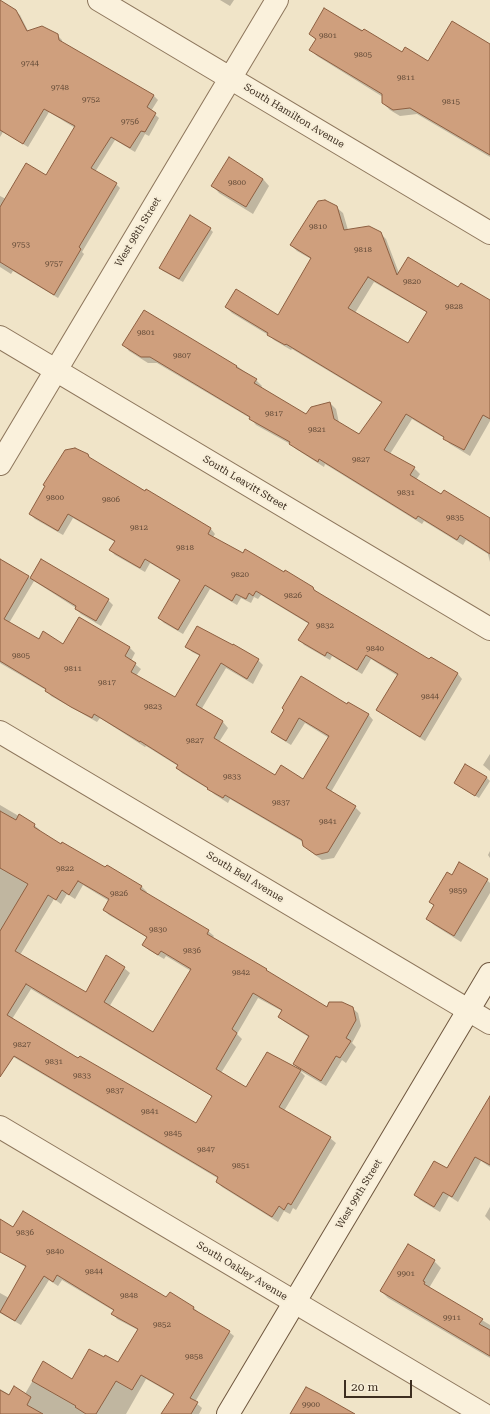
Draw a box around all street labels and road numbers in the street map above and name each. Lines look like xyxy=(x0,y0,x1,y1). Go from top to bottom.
street label: South Hamilton Avenue xyxy=(242,81,346,151)
street label: West 98th Street xyxy=(113,195,163,269)
street label: South Leavitt Street xyxy=(201,453,289,513)
street label: South Bell Avenue xyxy=(204,849,286,905)
street label: West 99th Street xyxy=(334,1157,384,1231)
street label: South Oakley Avenue xyxy=(194,1239,290,1303)

